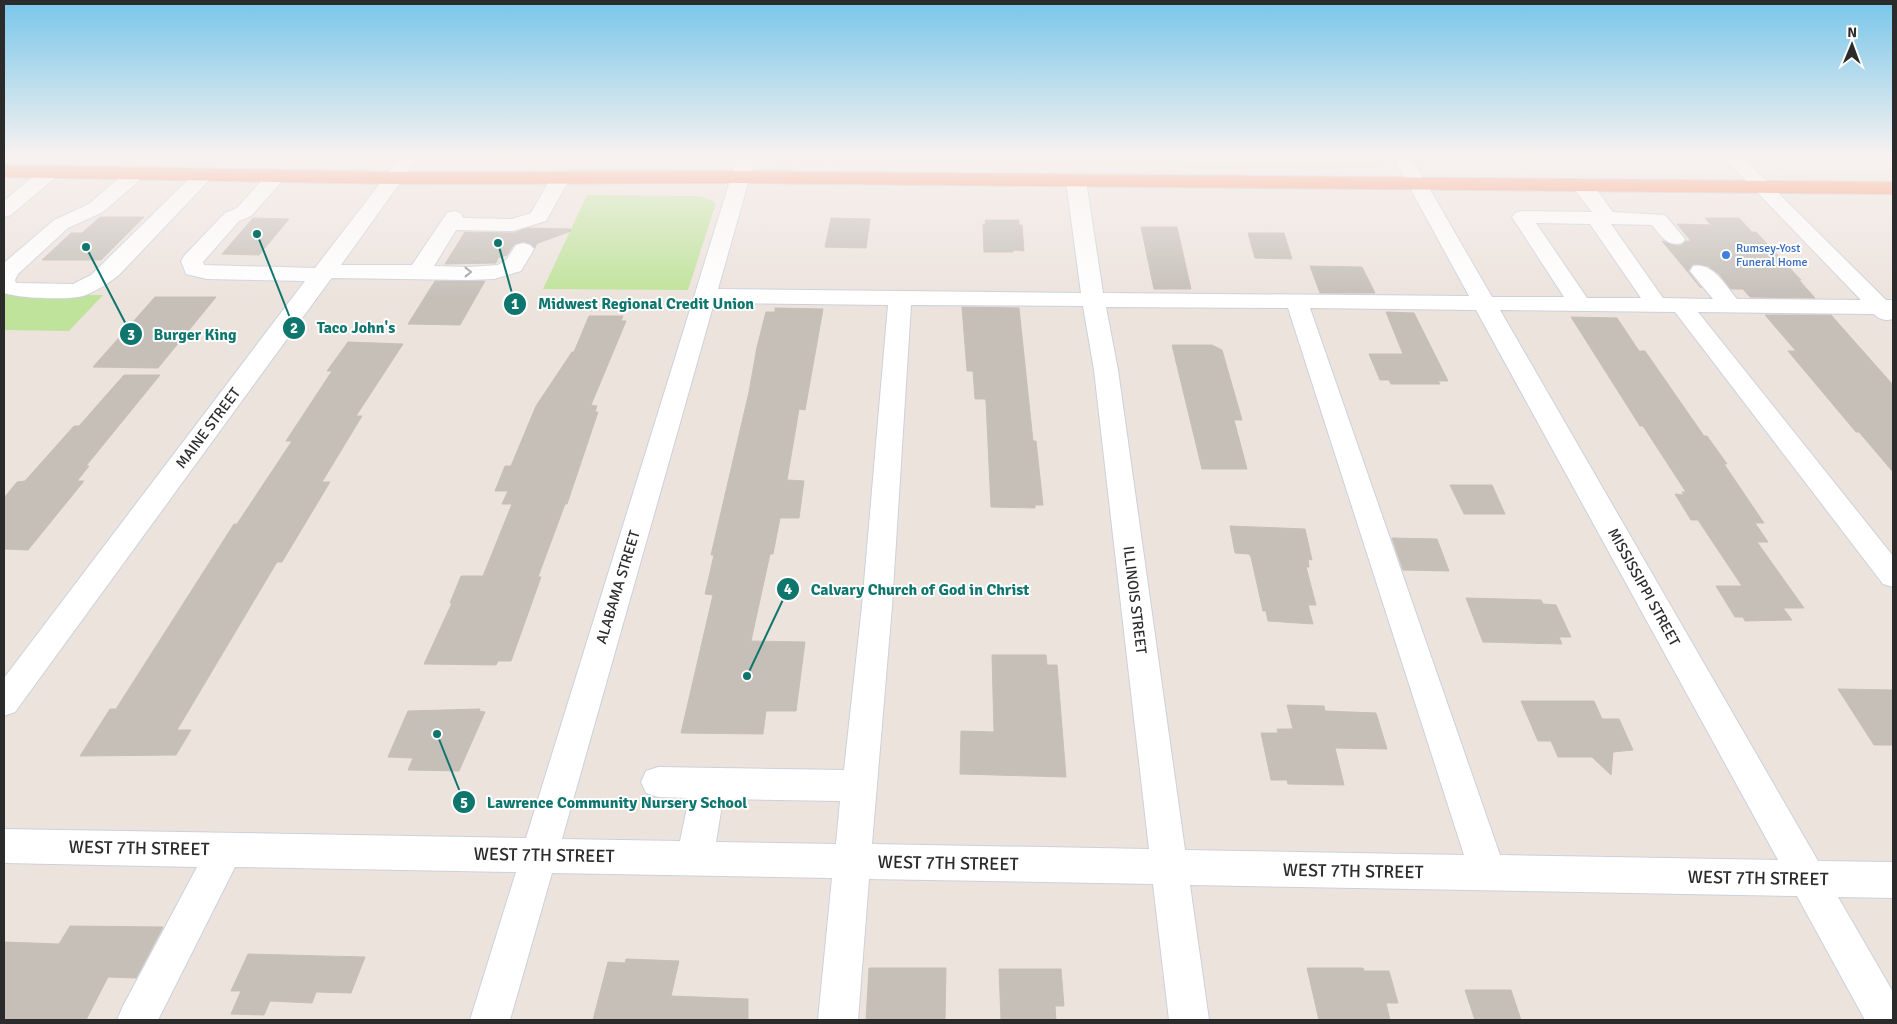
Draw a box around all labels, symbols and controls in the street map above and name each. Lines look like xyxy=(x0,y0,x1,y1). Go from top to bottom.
north arrow xyxy=(1827,20,1877,70)
text: N xyxy=(1847,24,1857,41)
place label: Rumsey-Yost Funeral Home xyxy=(1736,241,1808,270)
marker: Rumsey-Yost Funeral Home xyxy=(1720,249,1732,261)
one-way arrow xyxy=(464,267,472,277)
callout: Midwest Regional Credit Union xyxy=(503,288,764,319)
text: Midwest Regional Credit Union xyxy=(538,294,754,314)
text: 1 xyxy=(511,295,519,313)
callout: Taco John's xyxy=(282,312,405,343)
text: Taco John's xyxy=(317,318,395,338)
callout: Burger King xyxy=(118,319,246,350)
text: 2 xyxy=(290,319,298,337)
text: Burger King xyxy=(153,325,237,345)
text: 3 xyxy=(127,326,135,344)
street label: MAINE STREET xyxy=(172,384,245,472)
street label: MISSISSIPPI STREET xyxy=(1604,525,1684,650)
street label: ALABAMA STREET xyxy=(592,528,644,646)
street label: ILLINOIS STREET xyxy=(1119,545,1151,656)
callout: Calvary Church of God in Christ xyxy=(775,573,1039,604)
text: 4 xyxy=(784,580,792,598)
text: Calvary Church of God in Christ xyxy=(811,580,1029,600)
callout: Lawrence Community Nursery School xyxy=(451,787,757,818)
text: Lawrence Community Nursery School xyxy=(487,793,747,813)
text: 5 xyxy=(460,794,468,812)
street label: WEST 7TH STREET xyxy=(68,836,210,860)
street label: WEST 7TH STREET xyxy=(473,843,615,867)
street label: WEST 7TH STREET xyxy=(877,851,1019,875)
street label: WEST 7TH STREET xyxy=(1282,859,1424,883)
street label: WEST 7TH STREET xyxy=(1687,866,1829,890)

